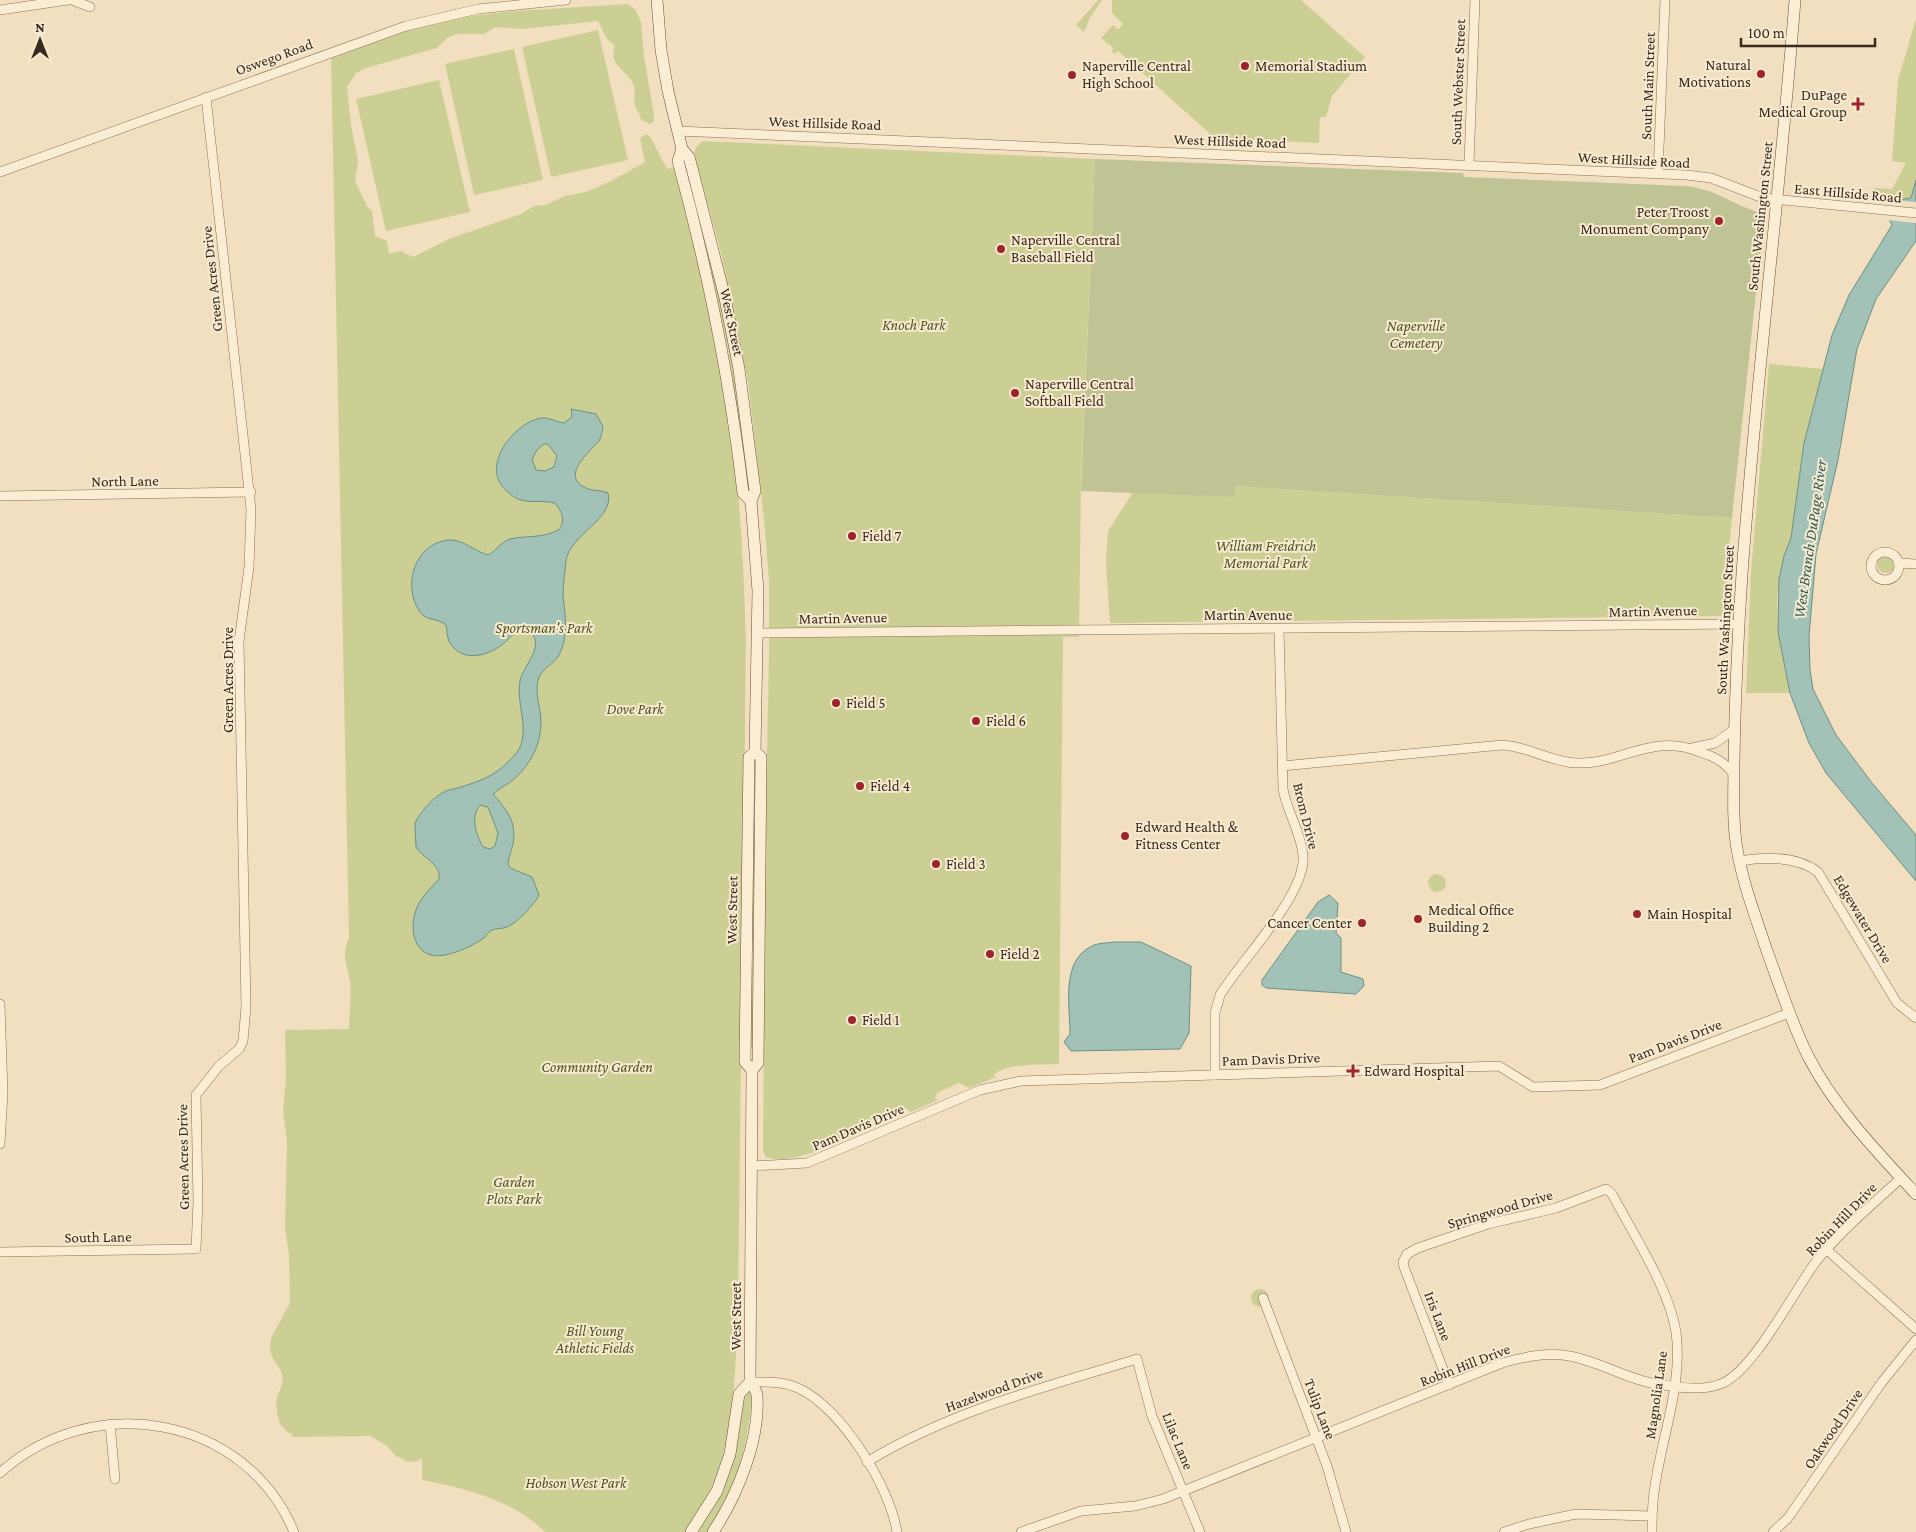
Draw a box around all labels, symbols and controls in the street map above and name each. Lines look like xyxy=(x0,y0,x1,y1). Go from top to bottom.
north arrow xyxy=(15,15,65,65)
scale bar xyxy=(1741,15,1875,47)
street label: South Webster Street xyxy=(1448,18,1468,145)
text: N xyxy=(35,19,45,35)
text: 100 m xyxy=(1748,25,1785,41)
street label: South Main Street xyxy=(1638,31,1658,140)
street label: Oswego Road xyxy=(233,36,315,79)
place label: Natural Motivations xyxy=(1678,57,1751,90)
place label: Naperville Central High School xyxy=(1082,58,1191,92)
place label: Memorial Stadium xyxy=(1255,58,1367,74)
marker: Memorial Stadium xyxy=(1239,60,1251,72)
marker: Natural Motivations xyxy=(1755,68,1767,80)
marker: Naperville Central High School xyxy=(1066,69,1078,81)
place label: DuPage Medical Group xyxy=(1758,87,1847,121)
marker: DuPage Medical Group xyxy=(1851,97,1865,111)
street label: West Hillside Road xyxy=(768,113,882,133)
street label: West Hillside Road xyxy=(1173,131,1287,151)
street label: South Washington Street xyxy=(1744,140,1777,291)
street label: West Hillside Road xyxy=(1577,149,1691,171)
street label: East Hillside Road xyxy=(1794,180,1903,206)
place label: Peter Troost Monument Company xyxy=(1581,204,1710,238)
marker: Peter Troost Monument Company xyxy=(1713,215,1725,227)
street label: Green Acres Drive xyxy=(198,225,226,333)
place label: Naperville Central Baseball Field xyxy=(1011,232,1120,265)
marker: Naperville Central Baseball Field xyxy=(995,243,1007,255)
street label: West Street xyxy=(717,287,747,358)
park label: Knoch Park xyxy=(882,317,947,333)
park label: Naperville Cemetery xyxy=(1387,318,1446,352)
place label: Naperville Central Softball Field xyxy=(1025,376,1134,409)
marker: Naperville Central Softball Field xyxy=(1009,387,1021,399)
water label: West Branch DuPage River xyxy=(1790,458,1831,620)
street label: North Lane xyxy=(91,472,159,490)
place label: Field 7 xyxy=(862,528,901,544)
marker: Field 7 xyxy=(846,530,858,542)
park label: William Freidrich Memorial Park xyxy=(1216,538,1316,571)
street label: South Washington Street xyxy=(1713,544,1738,695)
street label: Martin Avenue xyxy=(1609,602,1698,620)
street label: Martin Avenue xyxy=(1204,607,1293,623)
street label: Martin Avenue xyxy=(799,609,888,627)
park label: Sportsman's Park xyxy=(495,620,594,637)
street label: Green Acres Drive xyxy=(220,626,236,733)
place label: Field 5 xyxy=(846,695,886,711)
marker: Field 5 xyxy=(830,697,842,709)
park label: Dove Park xyxy=(606,701,665,717)
place label: Field 6 xyxy=(986,713,1026,729)
marker: Field 6 xyxy=(970,715,982,727)
place label: Field 4 xyxy=(870,778,910,794)
marker: Field 4 xyxy=(854,780,866,792)
street label: Brom Drive xyxy=(1290,781,1322,851)
place label: Edward Health & Fitness Center xyxy=(1135,819,1239,852)
marker: Edward Health & Fitness Center xyxy=(1119,830,1131,842)
place label: Field 3 xyxy=(946,856,986,872)
marker: Field 3 xyxy=(930,858,942,870)
street label: Edgewater Drive xyxy=(1830,872,1896,967)
street label: West Street xyxy=(723,875,741,944)
place label: Medical Office Building 2 xyxy=(1428,902,1514,936)
place label: Main Hospital xyxy=(1647,906,1732,923)
marker: Main Hospital xyxy=(1631,908,1643,920)
marker: Medical Office Building 2 xyxy=(1412,913,1424,925)
place label: Cancer Center xyxy=(1267,915,1353,931)
marker: Cancer Center xyxy=(1356,917,1368,929)
place label: Field 2 xyxy=(1000,946,1040,962)
marker: Field 2 xyxy=(984,948,996,960)
place label: Field 1 xyxy=(862,1012,899,1028)
marker: Field 1 xyxy=(846,1014,858,1026)
street label: Pam Davis Drive xyxy=(1626,1016,1724,1066)
street label: Pam Davis Drive xyxy=(1222,1049,1321,1069)
park label: Community Garden xyxy=(541,1059,653,1076)
place label: Edward Hospital xyxy=(1364,1063,1464,1080)
marker: Edward Hospital xyxy=(1346,1064,1360,1078)
street label: Pam Davis Drive xyxy=(810,1100,907,1154)
street label: Green Acres Drive xyxy=(174,1103,192,1210)
park label: Garden Plots Park xyxy=(486,1174,543,1207)
street label: Robin Hill Drive xyxy=(1802,1179,1880,1259)
street label: Springwood Drive xyxy=(1446,1186,1555,1233)
street label: South Lane xyxy=(64,1228,132,1246)
street label: West Street xyxy=(728,1281,744,1350)
street label: Iris Lane xyxy=(1421,1289,1455,1343)
park label: Bill Young Athletic Fields xyxy=(555,1323,635,1356)
street label: Robin Hill Drive xyxy=(1418,1340,1513,1390)
street label: Magnolia Lane xyxy=(1642,1349,1671,1440)
street label: Hazelwood Drive xyxy=(943,1365,1045,1415)
street label: Tulip Lane xyxy=(1300,1376,1339,1442)
street label: Oakwood Drive xyxy=(1800,1386,1866,1472)
street label: Lilac Lane xyxy=(1159,1410,1197,1472)
park label: Hobson West Park xyxy=(525,1475,628,1491)

